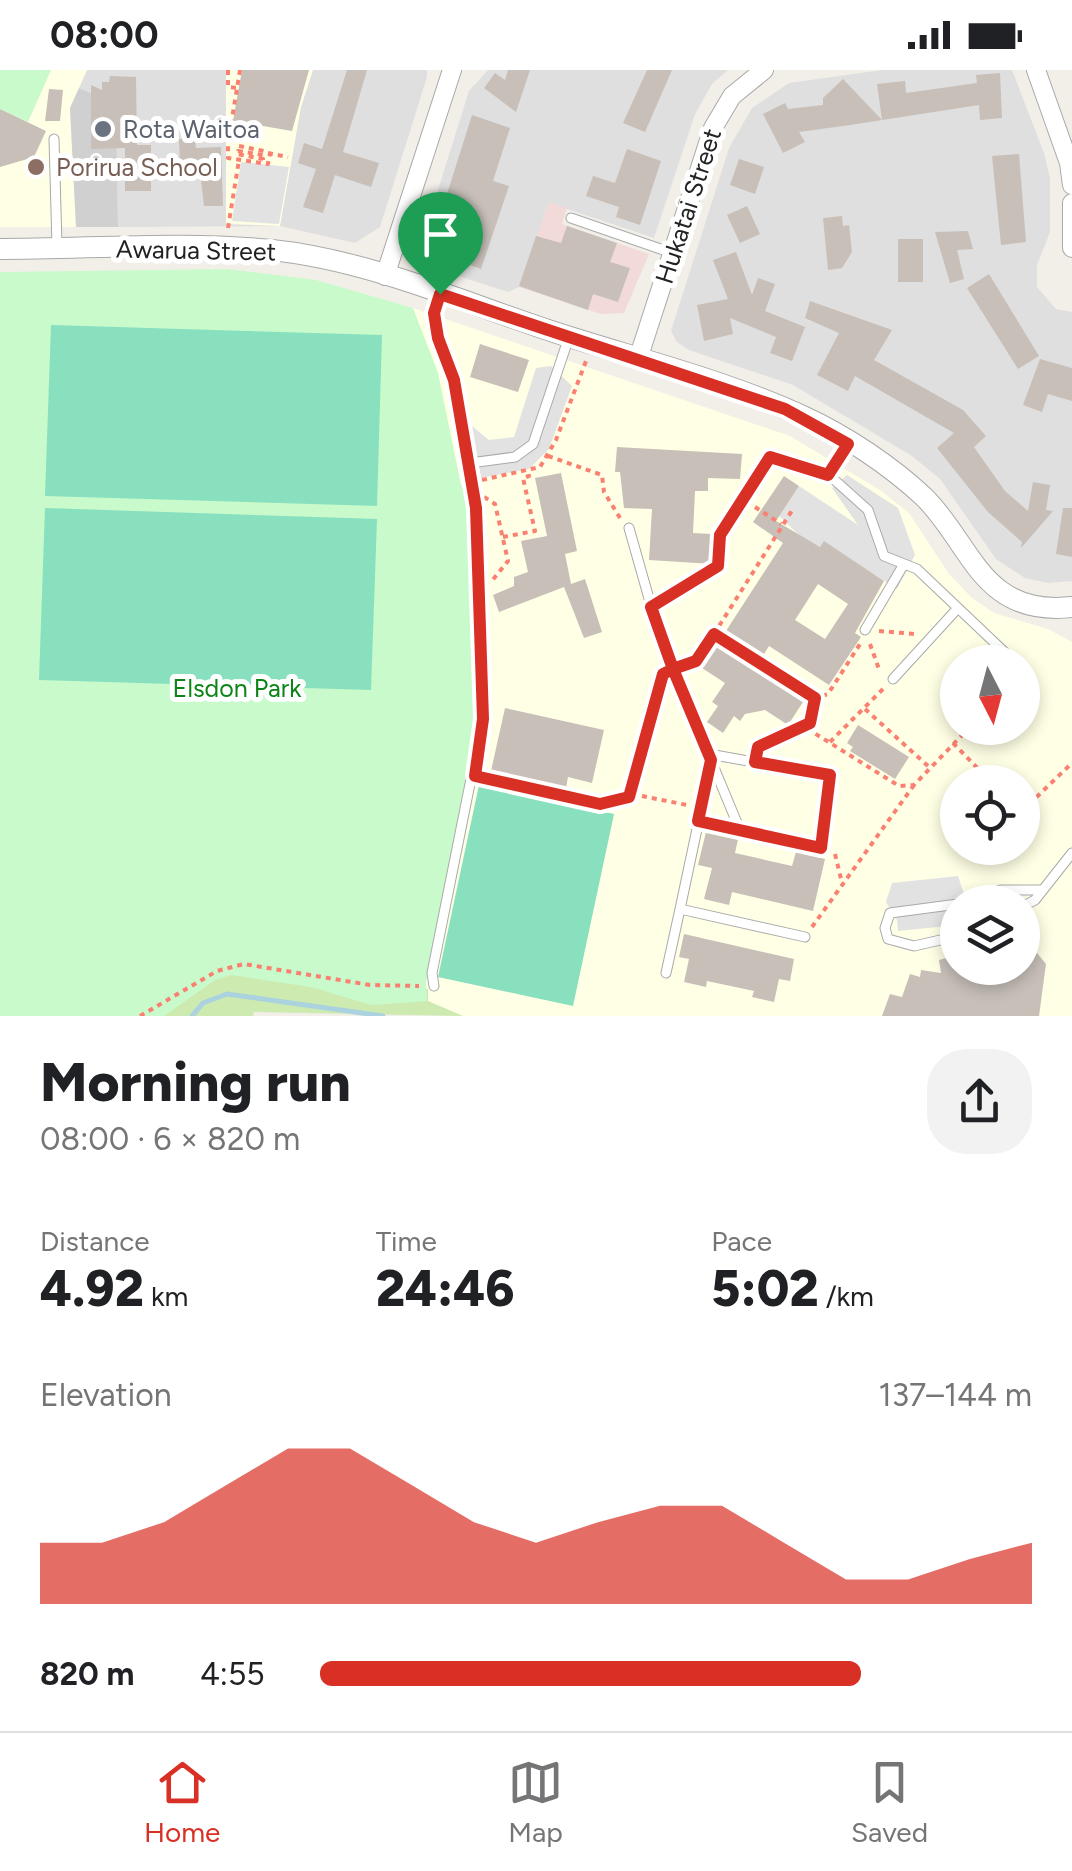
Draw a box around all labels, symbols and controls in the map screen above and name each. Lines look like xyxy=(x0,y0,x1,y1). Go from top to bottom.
text: 08:00 xyxy=(50,12,159,58)
place label: Rota Waitoa xyxy=(123,114,260,144)
marker: Rota Waitoa xyxy=(92,118,114,140)
street label: Hukatai Street xyxy=(649,125,727,287)
place label: Porirua School xyxy=(56,152,218,182)
marker: Porirua School xyxy=(25,156,47,178)
pin xyxy=(398,192,483,295)
icon: arrive xyxy=(413,207,468,262)
street label: Awarua Street xyxy=(116,234,276,266)
north arrow xyxy=(940,645,1040,745)
map controls xyxy=(940,645,1040,985)
park label: Elsdon Park xyxy=(173,673,302,703)
button: locate xyxy=(940,765,1040,865)
button: layers xyxy=(940,885,1040,985)
text: Morning run xyxy=(40,1049,351,1115)
button: share xyxy=(927,1049,1032,1154)
text: 08:00 · 6 × 820 m xyxy=(40,1120,300,1158)
text: Distance xyxy=(40,1224,150,1258)
text: Time xyxy=(376,1224,437,1258)
text: Pace xyxy=(711,1224,772,1258)
text: 4.92 xyxy=(40,1258,144,1319)
text: 24:46 xyxy=(376,1258,514,1319)
text: 5:02 xyxy=(711,1258,819,1319)
text: km xyxy=(144,1279,188,1313)
text: /km xyxy=(819,1279,874,1313)
text: Elevation xyxy=(40,1376,172,1414)
text: 137–144 m xyxy=(878,1376,1032,1414)
text: 820 m xyxy=(40,1655,134,1693)
text: 4:55 xyxy=(200,1655,265,1693)
tab: Home xyxy=(144,1755,220,1849)
tab: Map xyxy=(508,1755,563,1849)
tab: Saved xyxy=(851,1755,928,1849)

